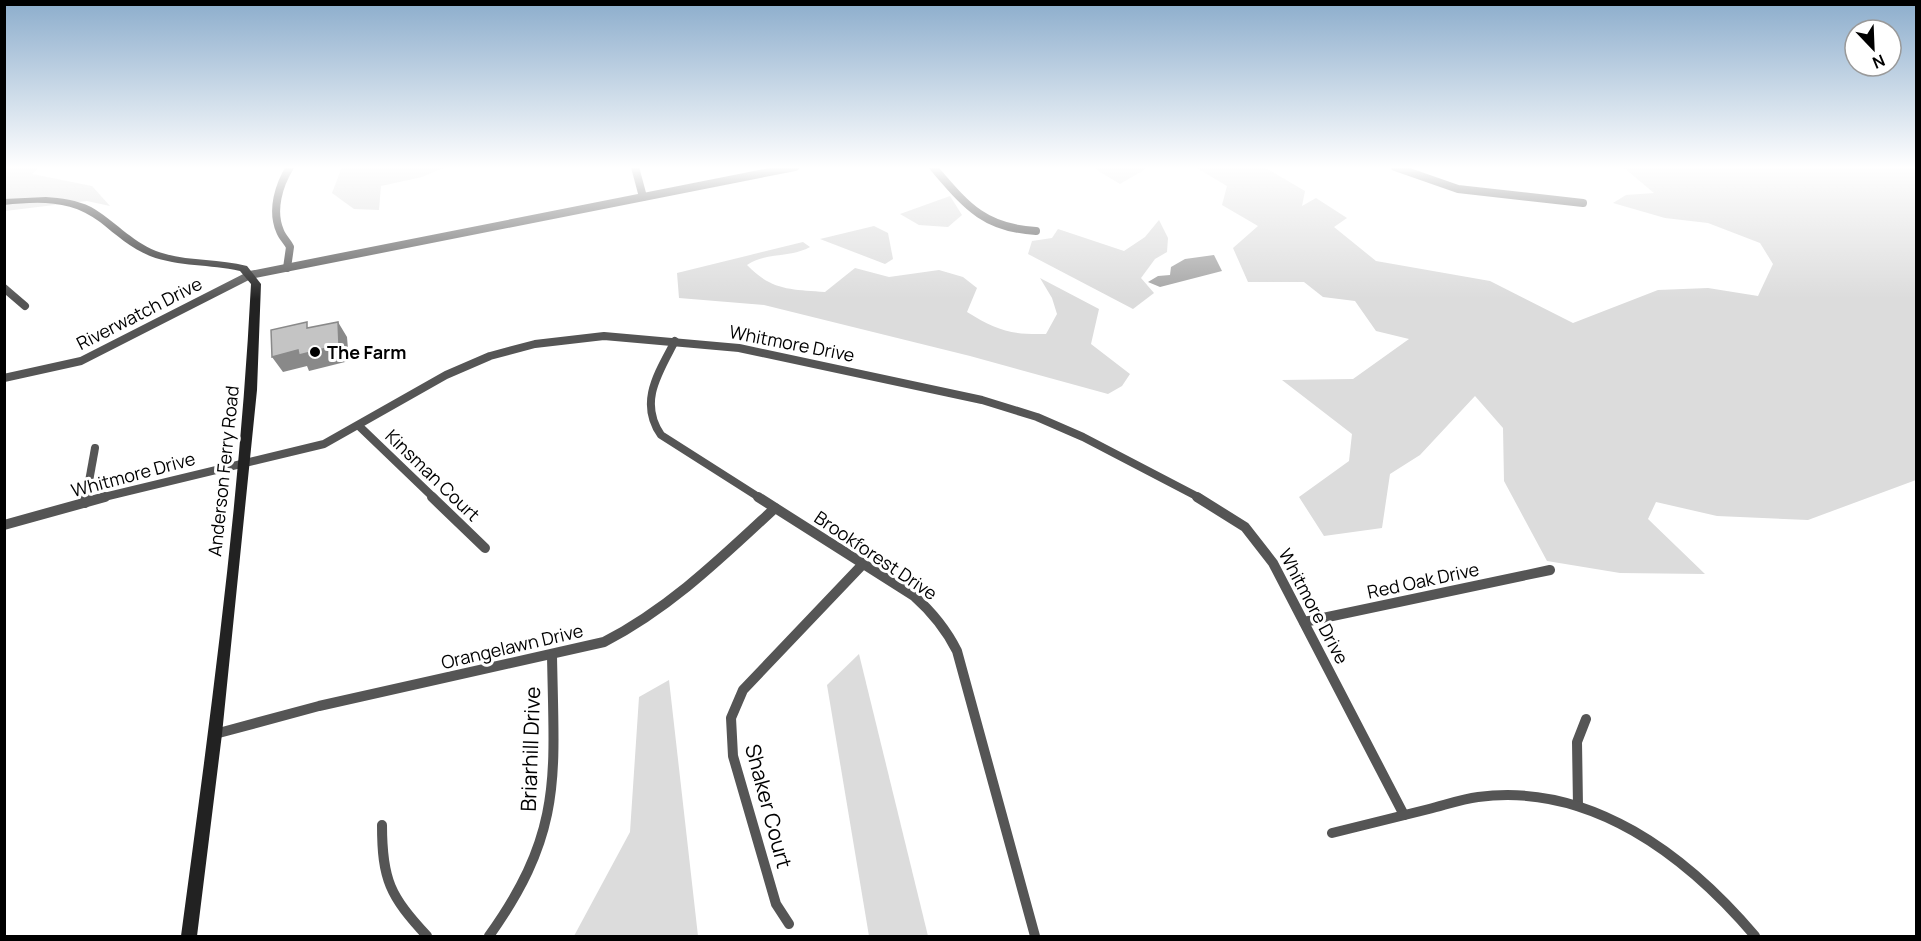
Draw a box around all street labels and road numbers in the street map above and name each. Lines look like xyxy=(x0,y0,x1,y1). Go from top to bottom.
street label: Riverwatch Drive xyxy=(72,271,206,355)
street label: Whitmore Drive xyxy=(727,319,857,367)
street label: Anderson Ferry Road xyxy=(202,384,244,558)
street label: Kinsman Court xyxy=(381,424,485,526)
street label: Whitmore Drive xyxy=(68,446,198,502)
street label: Brookforest Drive xyxy=(810,505,942,605)
street label: Whitmore Drive xyxy=(1274,544,1354,668)
street label: Red Oak Drive xyxy=(1365,556,1481,604)
street label: Orangelawn Drive xyxy=(439,618,585,674)
street label: Briarhill Drive xyxy=(514,686,546,812)
street label: Shaker Court xyxy=(739,741,799,871)

